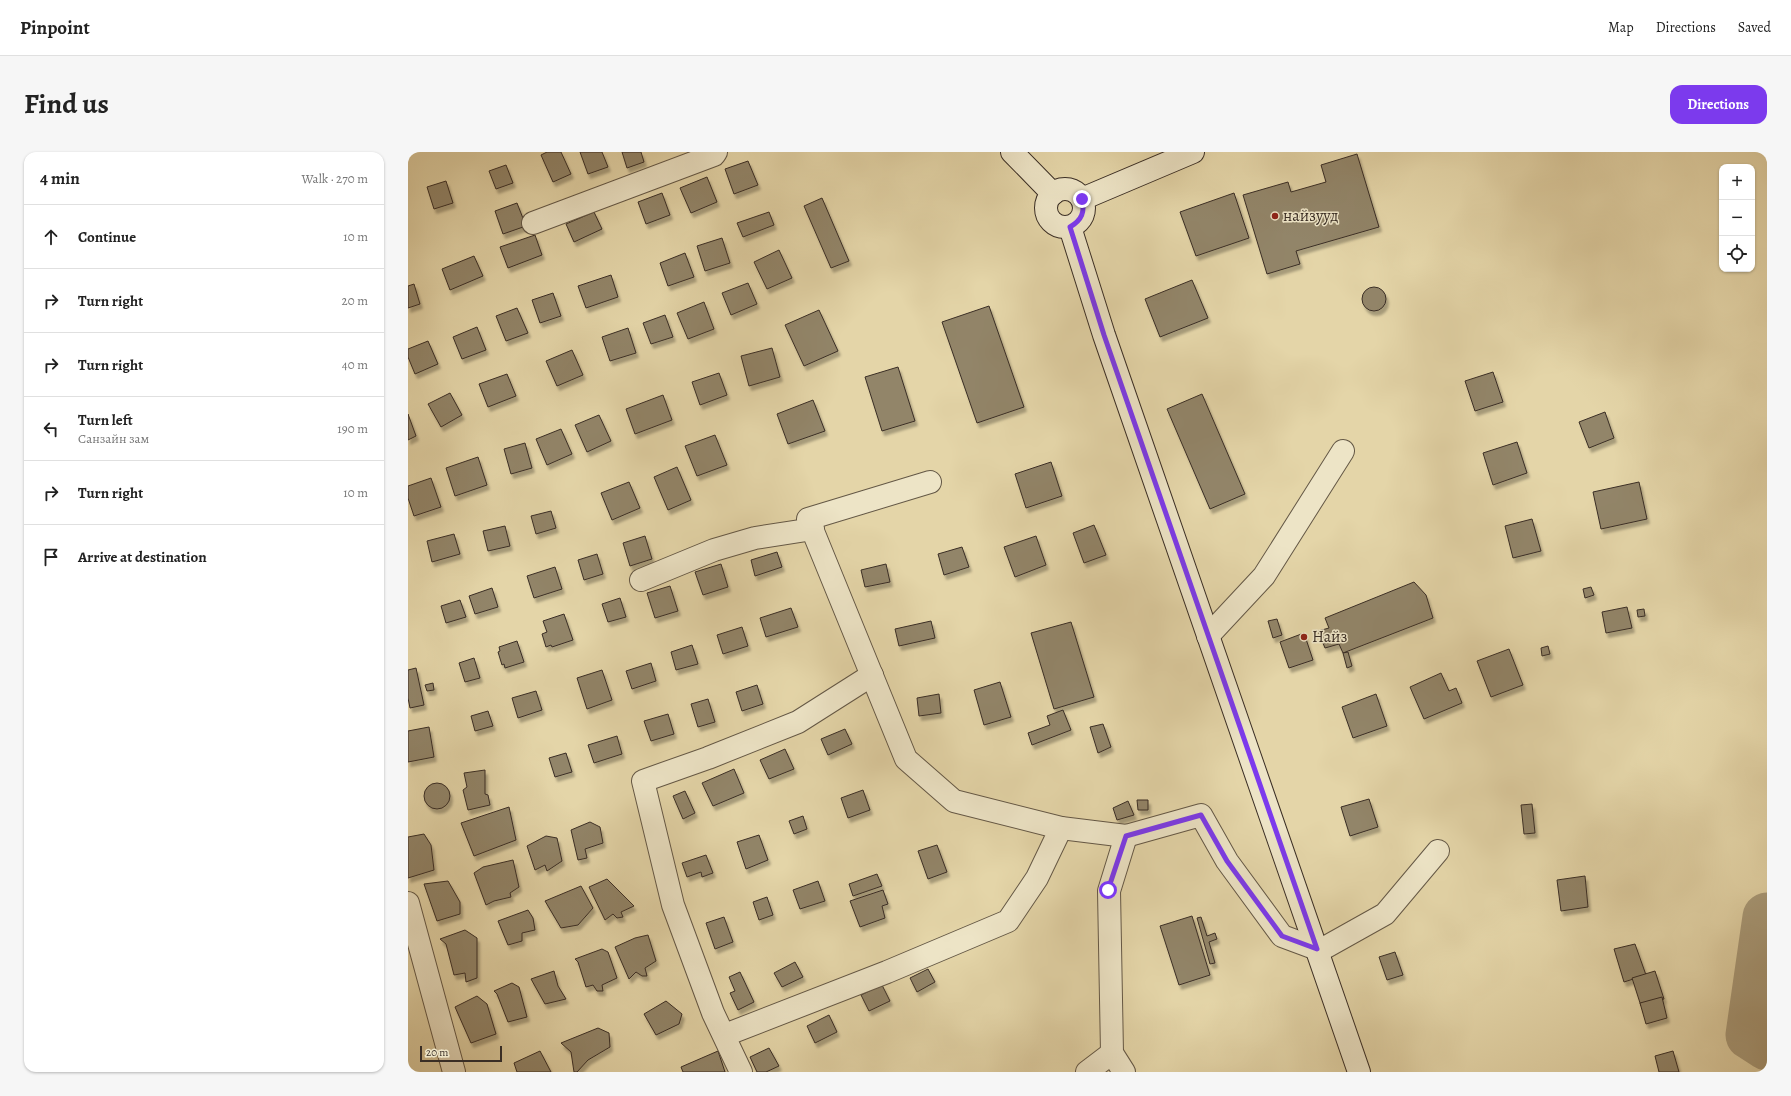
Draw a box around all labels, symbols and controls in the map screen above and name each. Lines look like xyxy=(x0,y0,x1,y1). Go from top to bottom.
text: Pinpoint xyxy=(20,15,90,41)
text: Map xyxy=(1608,18,1634,37)
text: Directions xyxy=(1656,18,1716,37)
text: Saved xyxy=(1738,18,1771,37)
text: Find us xyxy=(24,85,109,123)
button: Directions xyxy=(1670,85,1767,124)
map controls xyxy=(1719,164,1755,272)
button: + xyxy=(1719,164,1755,200)
text: 4 min xyxy=(40,167,80,190)
text: Walk · 270 m xyxy=(302,170,368,187)
route end xyxy=(1073,190,1091,208)
button: − xyxy=(1719,200,1755,236)
place label: найзууд xyxy=(1283,205,1338,227)
marker: найзууд xyxy=(1270,211,1280,221)
icon: ahead xyxy=(40,226,62,248)
text: Continue xyxy=(78,227,136,247)
text: 10 m xyxy=(343,228,368,245)
button: locate xyxy=(1719,236,1755,272)
icon: right xyxy=(40,290,62,312)
text: Turn right xyxy=(78,291,143,311)
text: 20 m xyxy=(342,292,368,309)
icon: right xyxy=(40,354,62,376)
text: Turn right xyxy=(78,355,143,375)
text: 40 m xyxy=(342,356,368,373)
text: Turn left xyxy=(78,410,133,430)
icon: left xyxy=(40,418,62,440)
text: 190 m xyxy=(337,420,368,437)
text: Санзайн зам xyxy=(78,430,149,447)
icon: right xyxy=(40,482,62,504)
text: Turn right xyxy=(78,483,143,503)
text: 10 m xyxy=(343,484,368,501)
icon: arrive xyxy=(40,546,62,568)
text: Arrive at destination xyxy=(78,547,207,567)
place label: Найз xyxy=(1312,626,1347,648)
marker: Найз xyxy=(1299,632,1309,642)
route start xyxy=(1099,881,1117,899)
scale bar xyxy=(420,1044,502,1063)
text: 20 m xyxy=(426,1045,448,1060)

